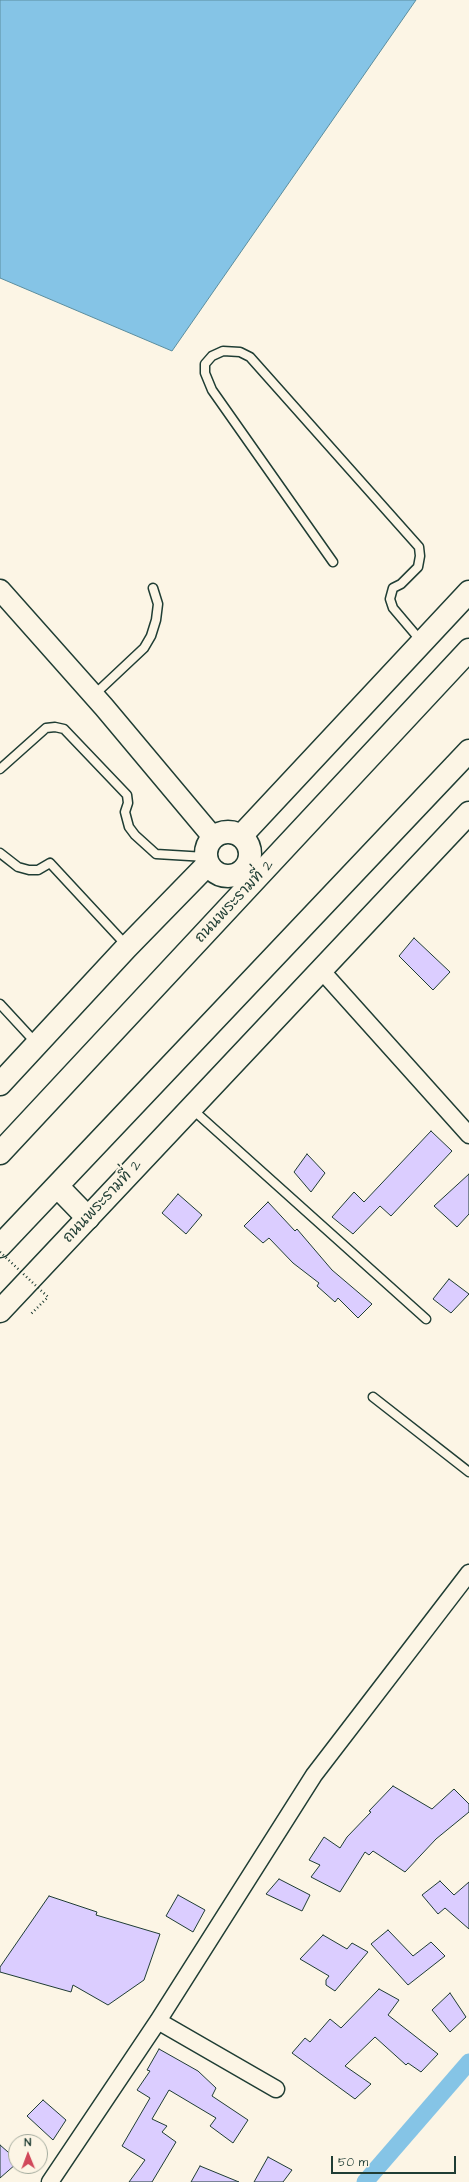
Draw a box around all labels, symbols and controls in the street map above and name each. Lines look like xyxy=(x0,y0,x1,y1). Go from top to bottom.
street label: ถนนพระรามที่ 2 xyxy=(192,857,278,947)
street label: ถนนพระรามที่ 2 xyxy=(60,1157,146,1247)
north arrow xyxy=(8,2134,48,2174)
text: N xyxy=(24,2135,31,2150)
scale bar xyxy=(333,2148,458,2174)
text: 50 m xyxy=(338,2154,368,2171)

